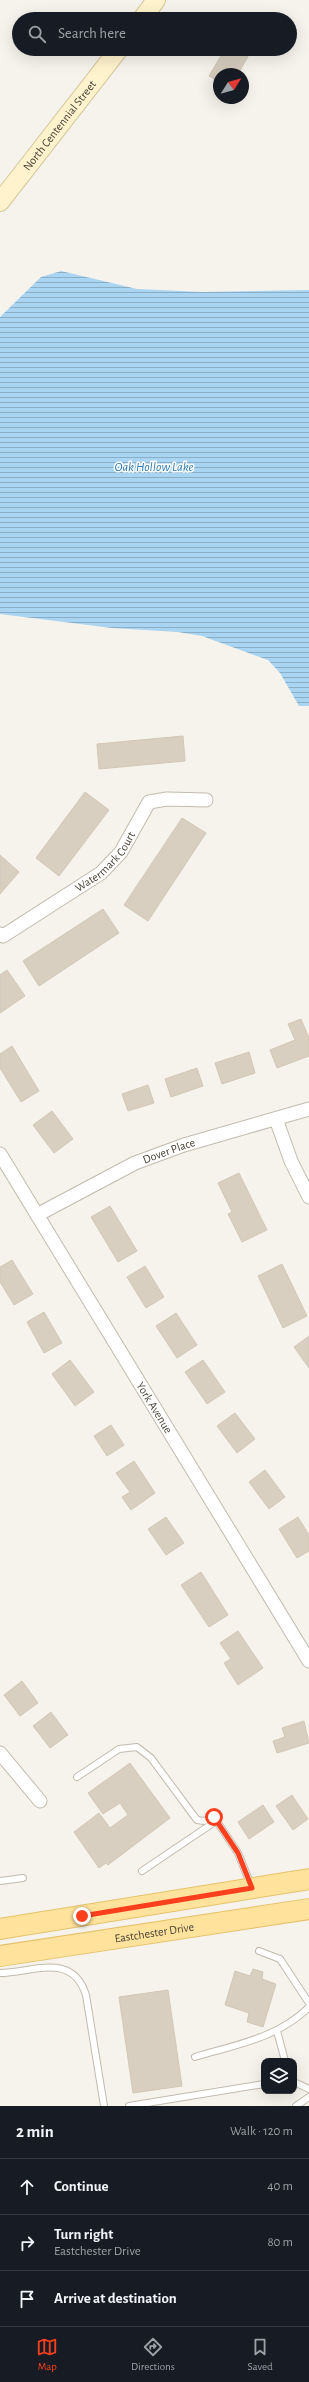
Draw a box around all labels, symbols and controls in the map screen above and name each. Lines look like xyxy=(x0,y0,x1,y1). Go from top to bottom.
search box xyxy=(12,12,297,56)
icon: search xyxy=(26,23,48,45)
text: Search here xyxy=(58,26,126,41)
north arrow xyxy=(213,68,249,104)
street label: North Centennial Street xyxy=(21,78,98,173)
water label: Oak Hollow Lake xyxy=(114,461,194,474)
street label: Watermark Court xyxy=(73,829,137,894)
street label: Dover Place xyxy=(141,1136,196,1166)
street label: York Avenue xyxy=(134,1380,175,1435)
route start xyxy=(205,1808,223,1826)
route end xyxy=(73,1907,91,1925)
street label: Eastchester Drive xyxy=(114,1921,195,1945)
map controls xyxy=(261,2058,297,2094)
button: layers xyxy=(261,2058,297,2094)
text: 2 min xyxy=(16,2123,54,2140)
text: Walk · 120 m xyxy=(230,2125,293,2138)
icon: ahead xyxy=(16,2176,38,2198)
text: Continue xyxy=(54,2179,109,2194)
text: 40 m xyxy=(267,2180,293,2193)
text: Turn right xyxy=(54,2227,113,2242)
icon: right xyxy=(16,2232,38,2254)
text: 80 m xyxy=(267,2236,293,2249)
text: Eastchester Drive xyxy=(54,2245,141,2258)
icon: arrive xyxy=(16,2288,38,2310)
text: Arrive at destination xyxy=(54,2291,177,2306)
tab: Map xyxy=(36,2336,58,2373)
tab: Directions xyxy=(131,2336,175,2373)
tab: Saved xyxy=(247,2336,273,2373)

